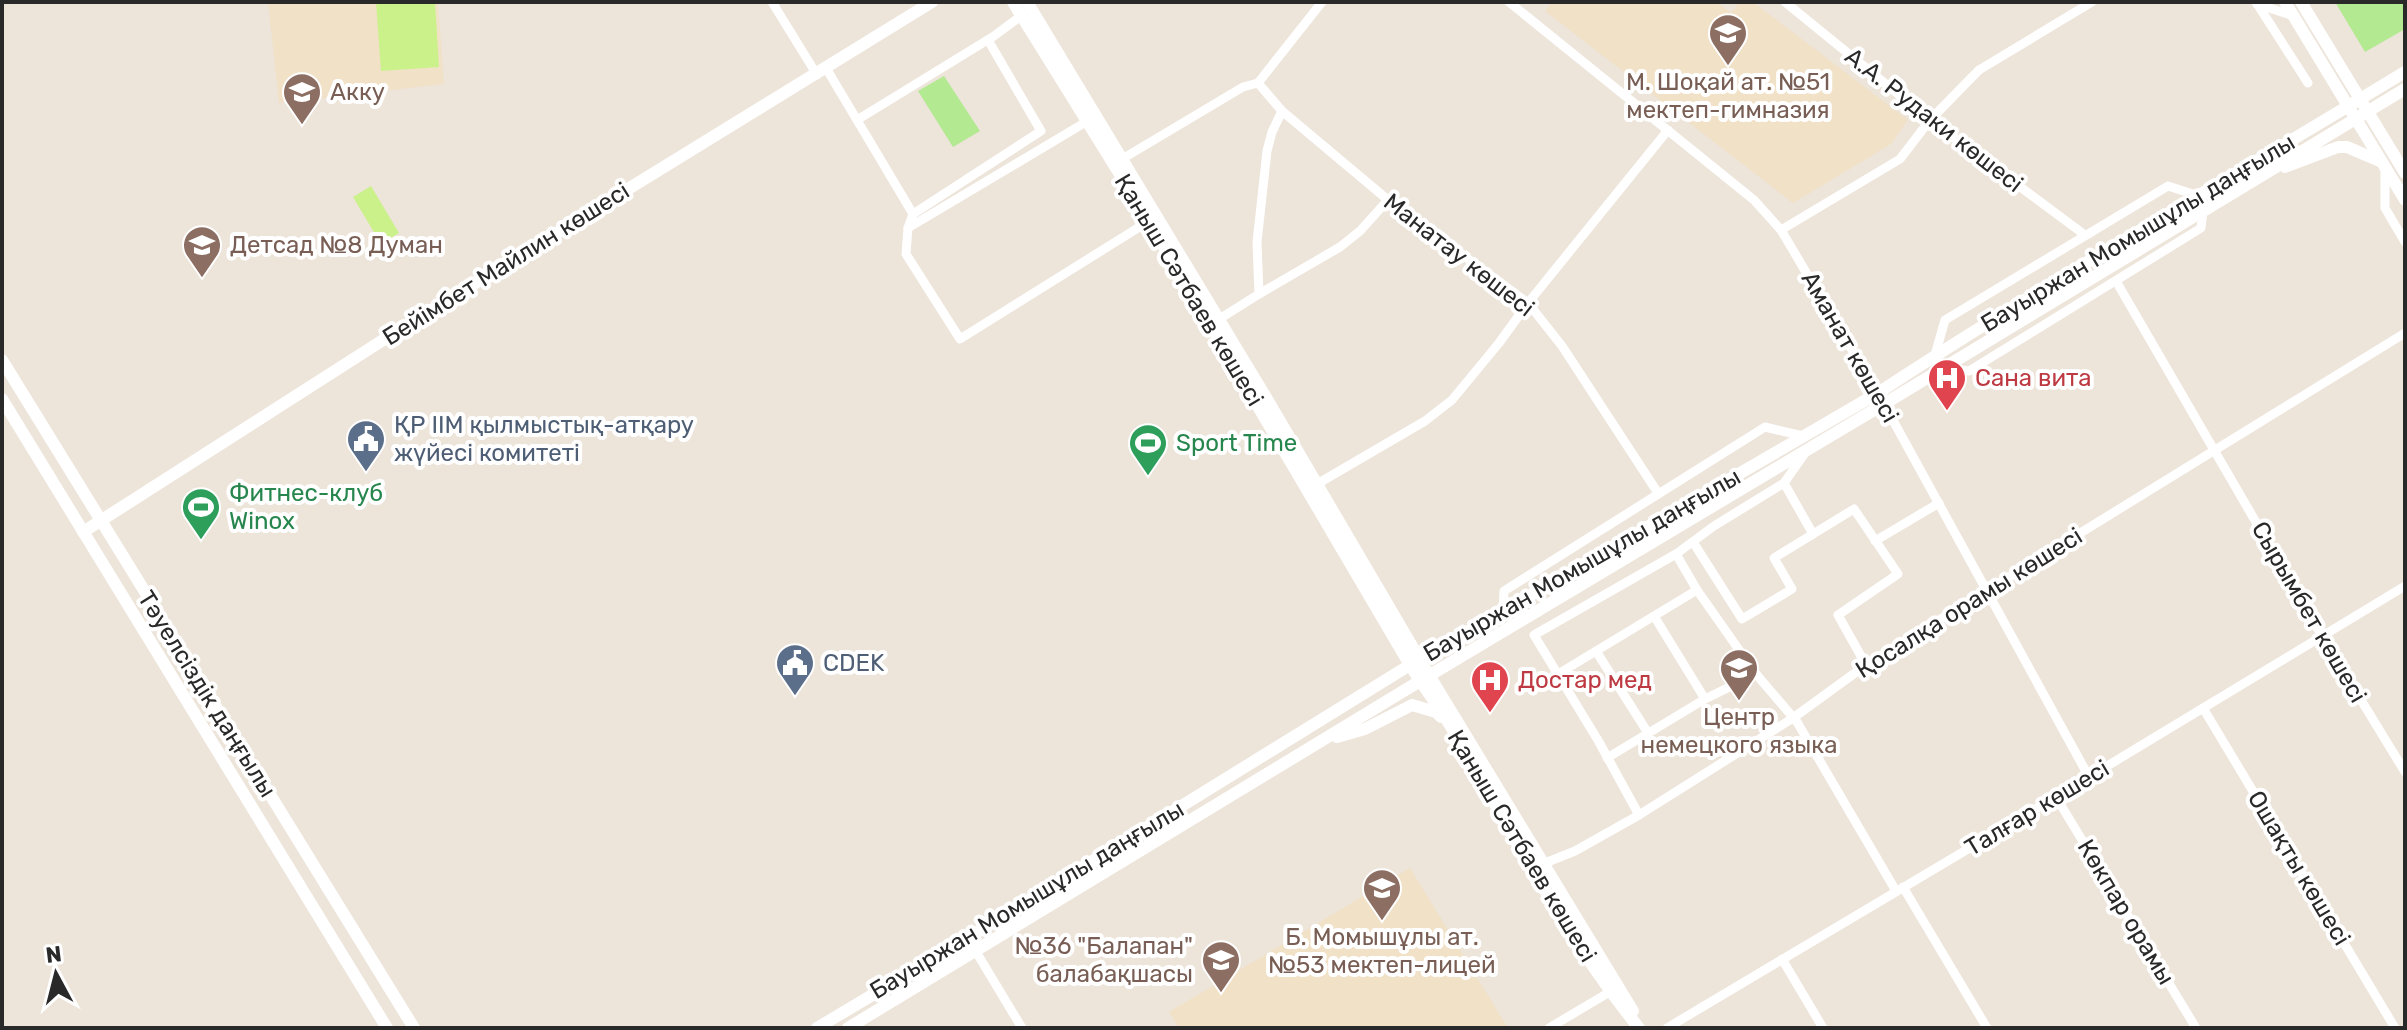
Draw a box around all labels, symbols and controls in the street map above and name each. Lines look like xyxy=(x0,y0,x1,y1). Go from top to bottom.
school or university icon: М. Шоқай ат. №51 мектеп-гимназия xyxy=(1707,12,1749,67)
street label: А.А. Рудаки көшесі xyxy=(1840,42,2028,198)
place label: М. Шоқай ат. №51 мектеп-гимназия xyxy=(1626,68,1830,124)
school or university icon: Акку xyxy=(281,71,323,126)
place label: Акку xyxy=(330,78,385,106)
street label: Бауыржан Момышұлы даңғылы xyxy=(1976,128,2300,338)
street label: Қаныш Сәтбаев көшесі xyxy=(1109,169,1269,411)
street label: Бейімбет Майлин көшесі xyxy=(378,177,634,351)
street label: Манатау көшесі xyxy=(1378,188,1540,322)
school or university icon: Детсад №8 Думан xyxy=(181,224,223,279)
place label: Детсад №8 Думан xyxy=(230,231,443,259)
street label: Аманат көшесі xyxy=(1795,266,1905,428)
hospital icon: Сана вита xyxy=(1926,357,1968,412)
place label: Сана вита xyxy=(1975,364,2092,392)
place label: ҚР ІІМ қылмыстық-атқару жүйесі комитеті xyxy=(394,411,694,467)
public building icon: ҚР ІІМ қылмыстық-атқару жүйесі комитеті xyxy=(345,418,387,473)
sports icon: Sport Time xyxy=(1127,422,1169,477)
place label: Sport Time xyxy=(1176,429,1297,457)
street label: Бауыржан Момышұлы даңғылы xyxy=(1419,463,1745,667)
place label: Фитнес-клуб Winox xyxy=(229,479,383,535)
sports icon: Фитнес-клуб Winox xyxy=(180,486,222,541)
street label: Сырымбет көшесі xyxy=(2246,517,2372,707)
street label: Қосалқа орамы көшесі xyxy=(1851,522,2087,684)
street label: Тәуелсіздік даңғылы xyxy=(132,586,282,802)
public building icon: CDEK xyxy=(774,642,816,697)
school or university icon: Центр немецкого языка xyxy=(1718,647,1760,702)
place label: CDEK xyxy=(823,649,885,677)
hospital icon: Достар мед xyxy=(1469,659,1511,714)
place label: Достар мед xyxy=(1518,666,1652,694)
place label: Центр немецкого языка xyxy=(1641,703,1837,759)
street label: Қаныш Сәтбаев көшесі xyxy=(1442,725,1602,967)
street label: Талғар көшесі xyxy=(1960,754,2114,862)
street label: Ошақты көшесі xyxy=(2242,786,2356,950)
street label: Бауыржан Момышұлы даңғылы xyxy=(865,795,1189,1005)
street label: Көкпар орамы xyxy=(2072,834,2180,990)
school or university icon: Б. Момышұлы ат. №53 мектеп-лицей xyxy=(1361,867,1403,922)
place label: Б. Момышұлы ат. №53 мектеп-лицей xyxy=(1268,923,1496,979)
place label: №36 "Балапан" балабақшасы xyxy=(1015,932,1193,988)
north arrow xyxy=(16,934,96,1014)
school or university icon: №36 "Балапан" балабақшасы xyxy=(1200,939,1242,994)
text: N xyxy=(44,940,63,969)

